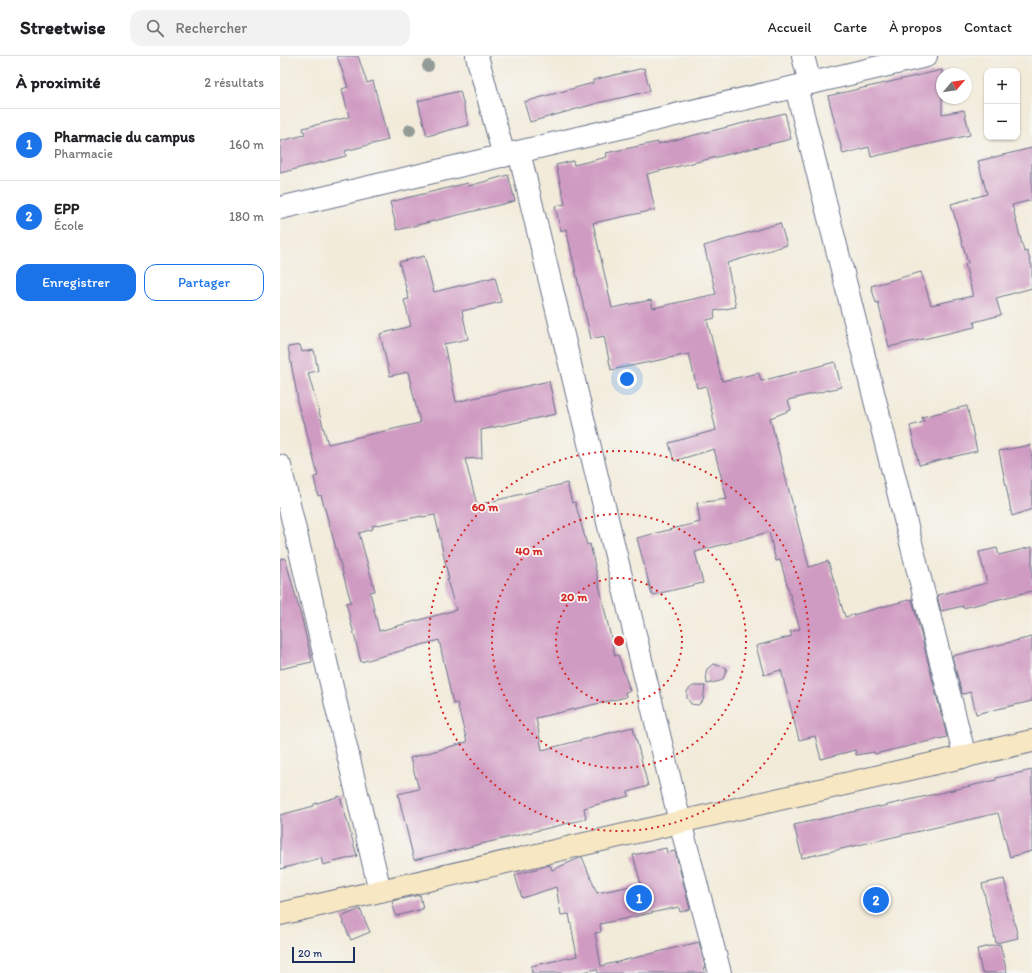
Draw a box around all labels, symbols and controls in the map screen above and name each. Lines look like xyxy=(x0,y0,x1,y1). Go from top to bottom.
search box xyxy=(130,10,410,46)
text: Streetwise xyxy=(20,16,106,39)
icon: search xyxy=(144,17,166,39)
text: Rechercher xyxy=(176,19,247,37)
text: Accueil xyxy=(768,19,811,36)
text: Carte xyxy=(833,19,867,36)
text: À propos xyxy=(889,19,942,36)
text: Contact xyxy=(964,19,1012,36)
north arrow xyxy=(936,68,972,104)
map controls xyxy=(984,68,1020,140)
button: + xyxy=(984,68,1020,104)
text: À proximité xyxy=(16,72,101,92)
text: 2 résultats xyxy=(204,75,264,90)
button: − xyxy=(984,104,1020,140)
text: Pharmacie du campus xyxy=(54,128,195,146)
text: 1 xyxy=(26,137,32,152)
text: 160 m xyxy=(229,137,264,152)
text: Pharmacie xyxy=(54,146,113,161)
text: EPP xyxy=(54,200,79,218)
text: 2 xyxy=(26,209,32,224)
text: 180 m xyxy=(229,209,264,224)
text: École xyxy=(54,218,84,233)
button: Enregistrer xyxy=(16,264,136,301)
button: Partager xyxy=(144,264,264,301)
your location xyxy=(617,369,637,389)
text: 60 m xyxy=(472,500,499,514)
text: 40 m xyxy=(515,544,544,558)
text: 20 m xyxy=(561,590,588,604)
centre of rings xyxy=(612,634,626,648)
pin: 1 xyxy=(626,883,652,913)
pin: 2 xyxy=(863,885,889,915)
scale bar xyxy=(292,945,355,964)
text: 20 m xyxy=(298,947,322,960)

